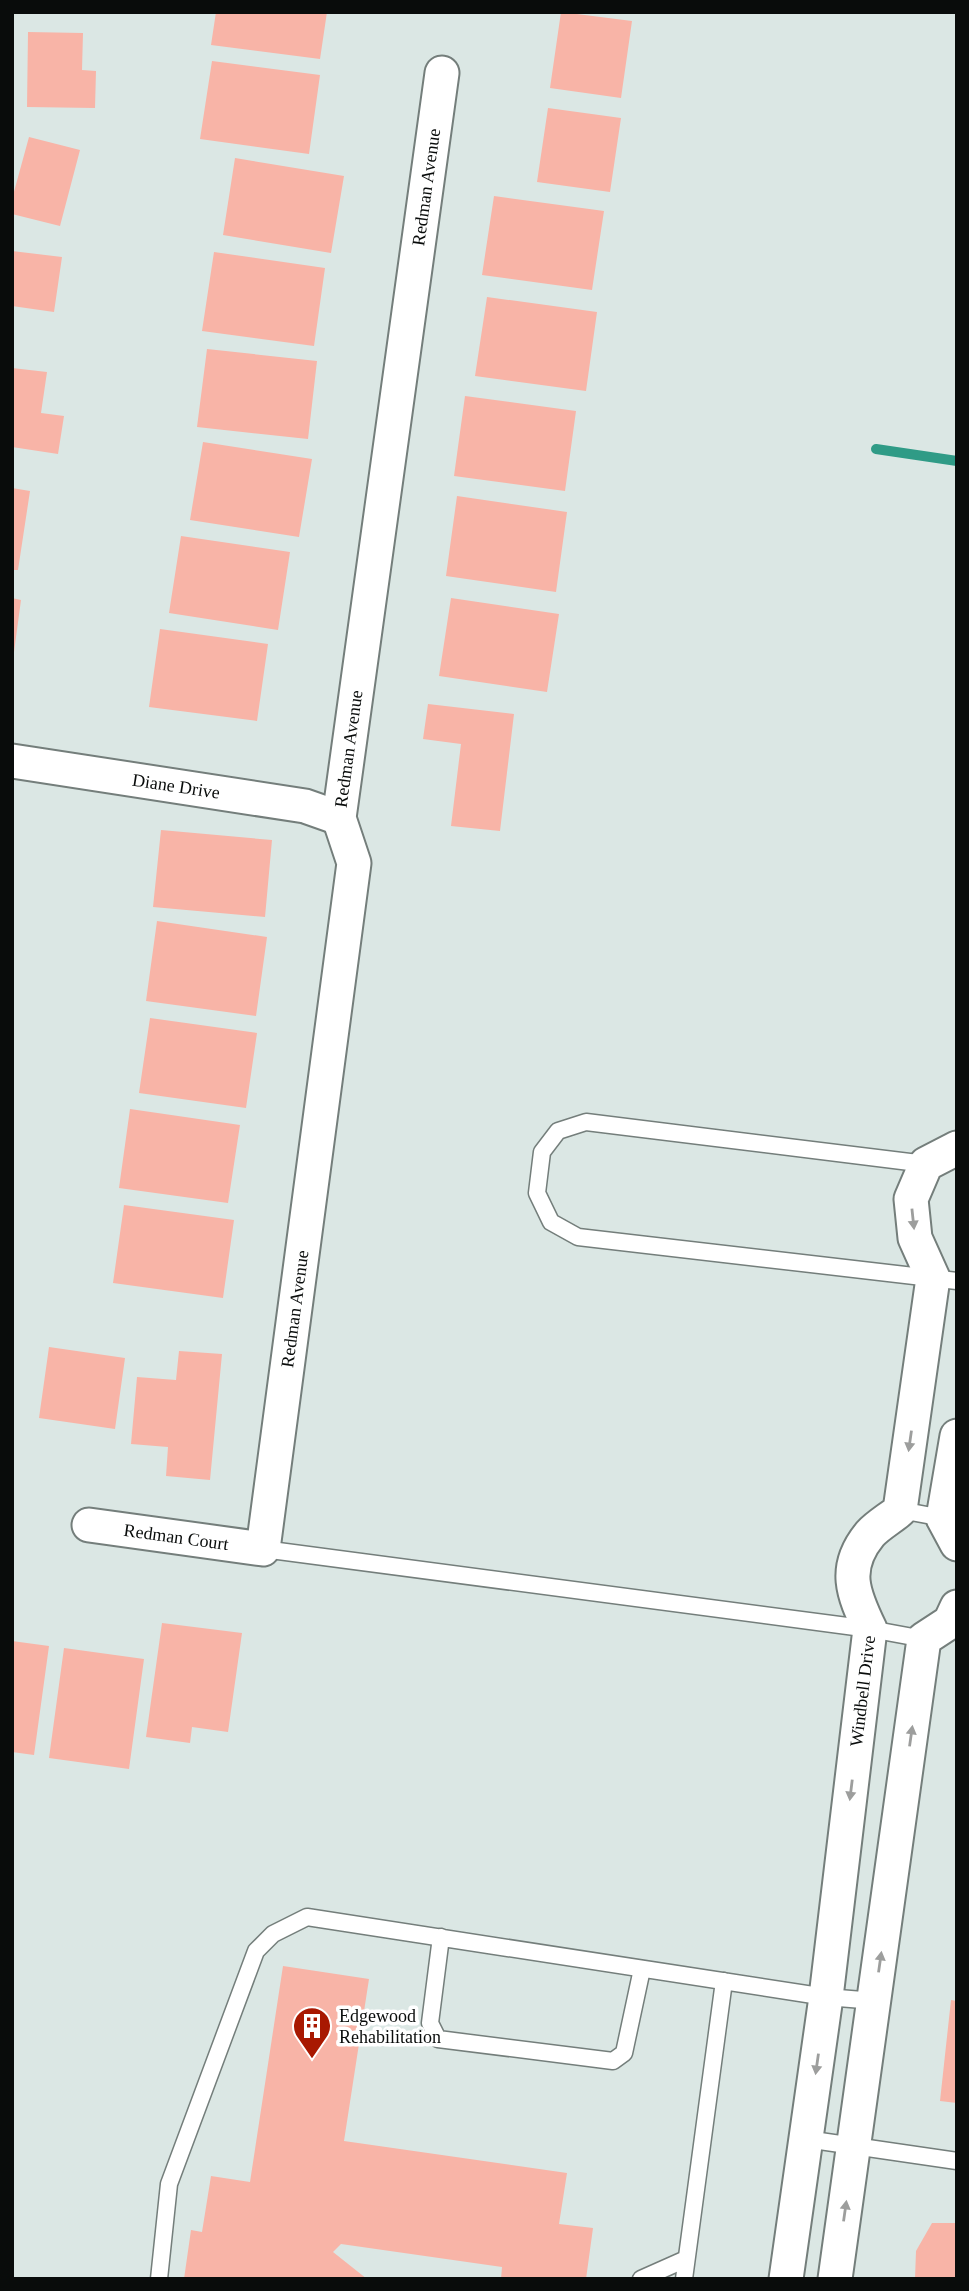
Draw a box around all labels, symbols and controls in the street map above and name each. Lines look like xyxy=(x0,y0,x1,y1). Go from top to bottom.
street label: Redman Avenue xyxy=(408,127,444,247)
street label: Redman Avenue xyxy=(331,689,367,809)
street label: Diane Drive xyxy=(131,770,221,803)
one-way arrow xyxy=(908,1208,919,1230)
street label: Redman Avenue xyxy=(277,1249,313,1369)
one-way arrow xyxy=(905,1430,916,1452)
street label: Redman Court xyxy=(123,1520,230,1554)
street label: Windbell Drive xyxy=(846,1634,879,1748)
one-way arrow xyxy=(906,1725,917,1747)
one-way arrow xyxy=(845,1780,856,1802)
one-way arrow xyxy=(875,1951,886,1973)
building icon: Edgewood Rehabilitation xyxy=(291,2005,333,2060)
place label: Edgewood Rehabilitation xyxy=(339,2006,441,2047)
one-way arrow xyxy=(811,2053,822,2075)
one-way arrow xyxy=(839,2200,850,2222)

